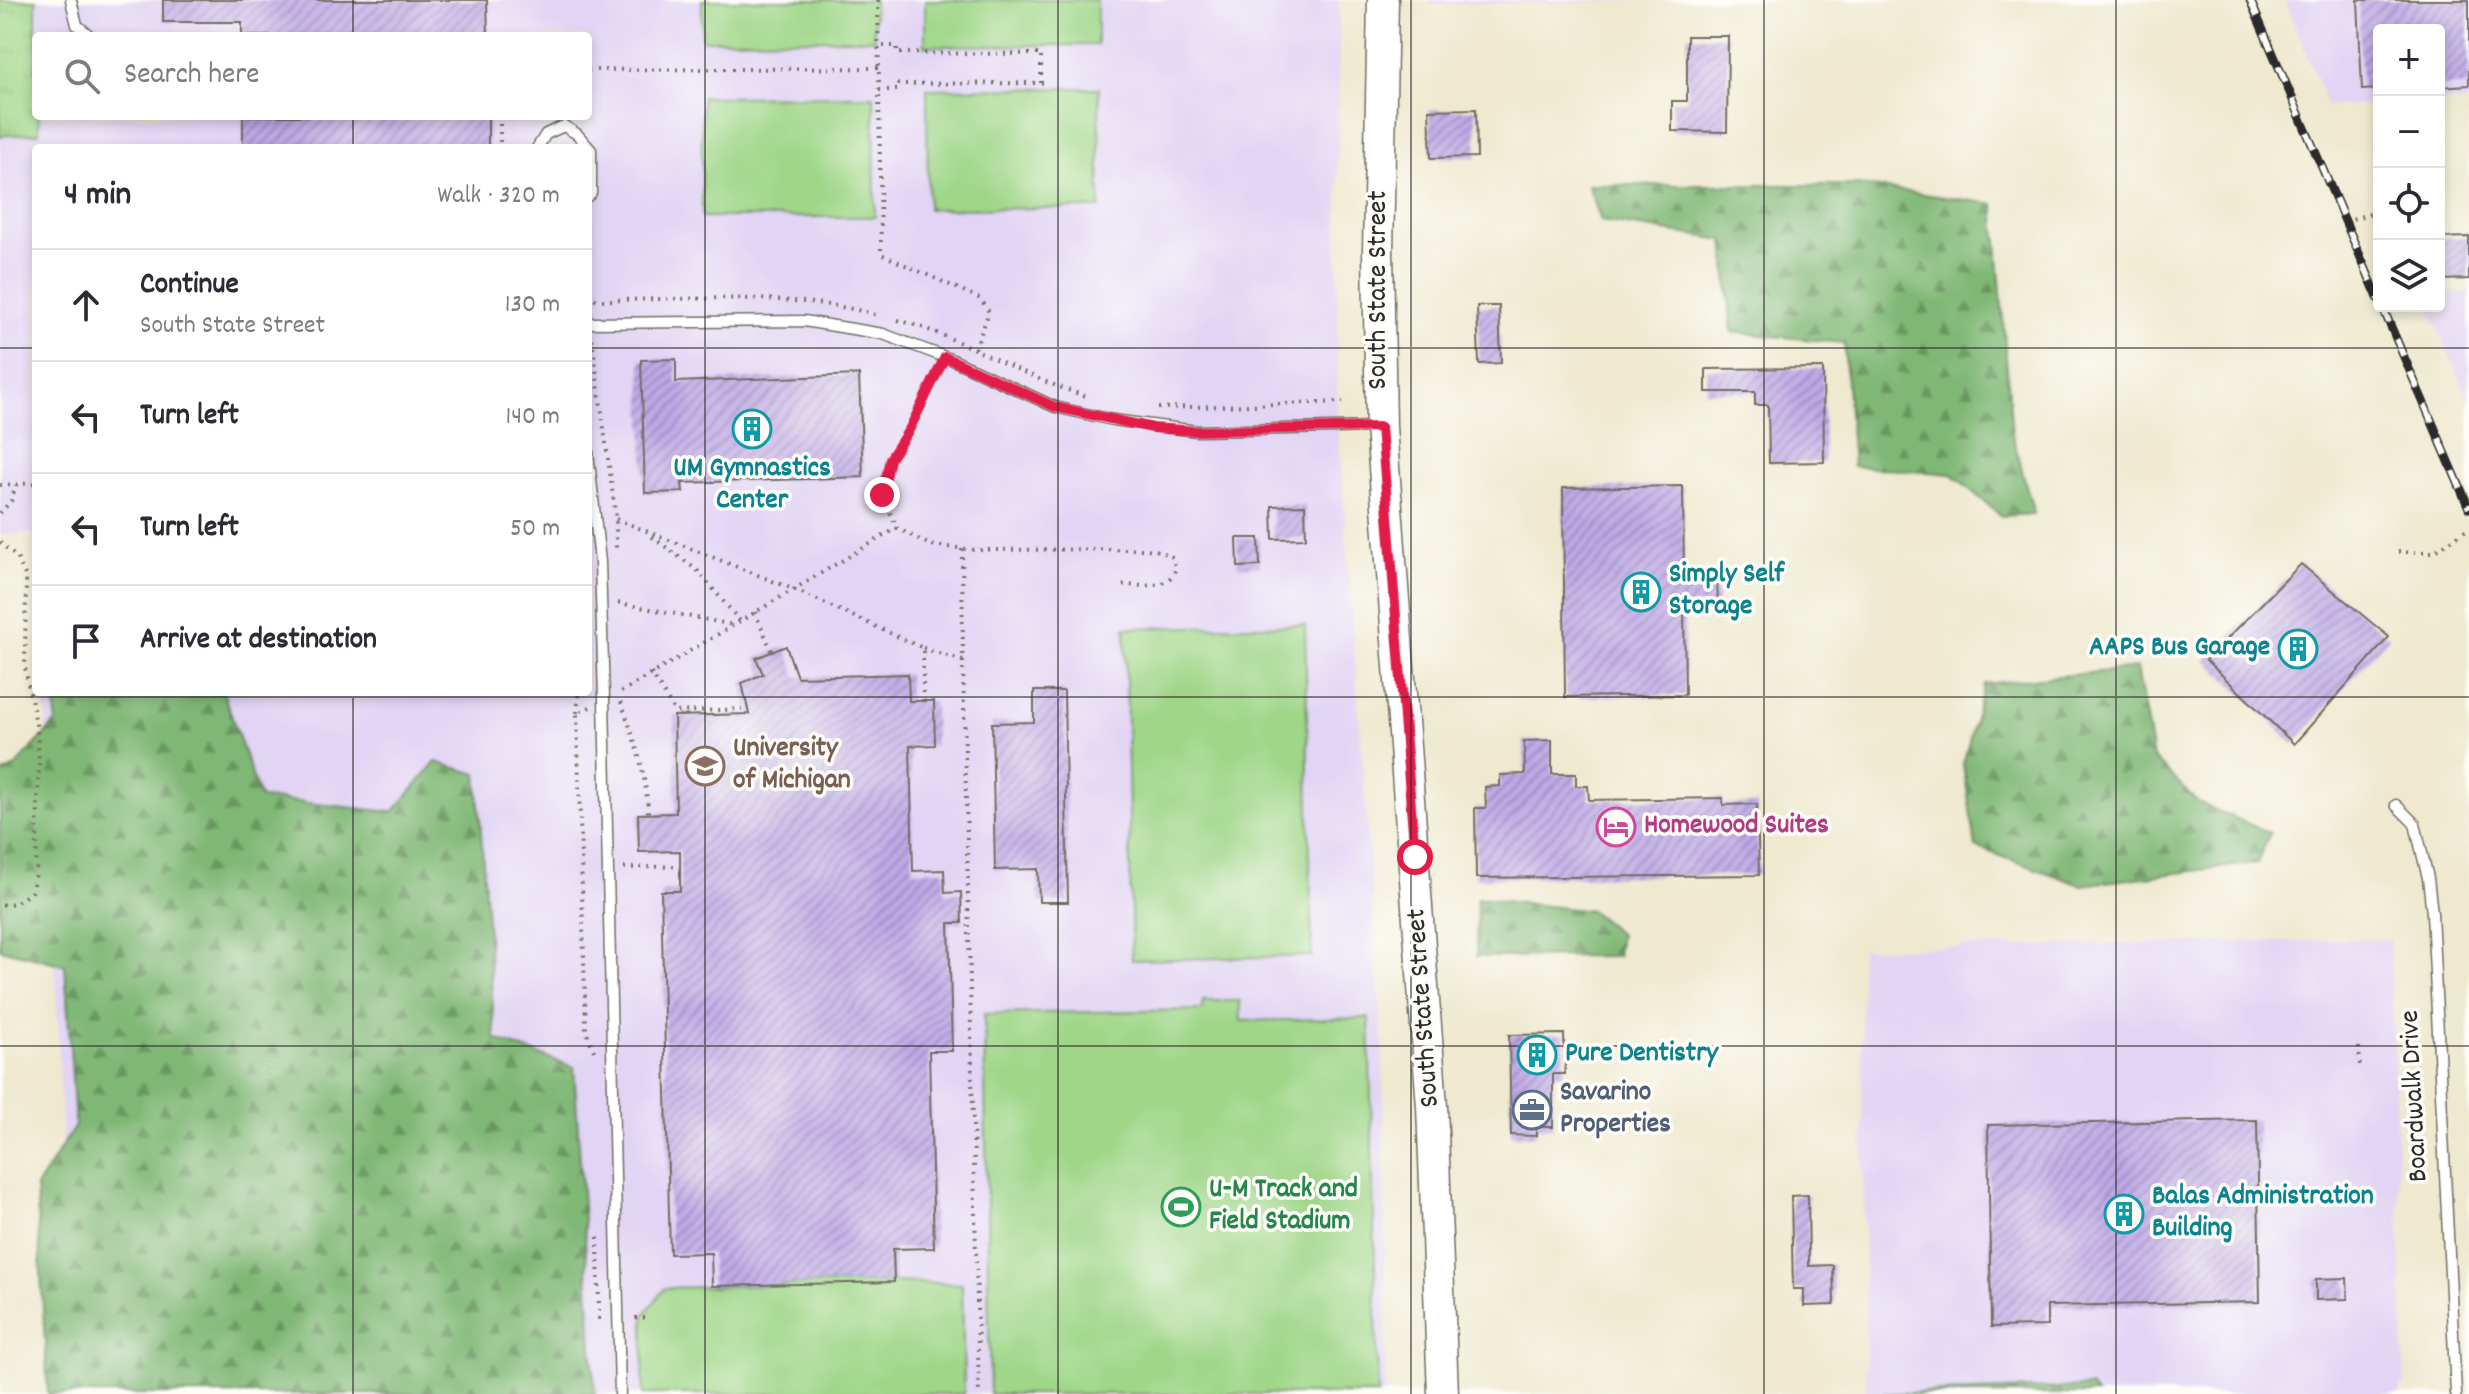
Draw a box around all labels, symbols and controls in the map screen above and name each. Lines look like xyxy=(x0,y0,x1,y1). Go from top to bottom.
map controls xyxy=(2373,24,2445,312)
button: + xyxy=(2373,24,2445,96)
search box xyxy=(32,32,592,120)
icon: search xyxy=(60,54,104,98)
text: Search here xyxy=(124,55,260,98)
button: − xyxy=(2373,96,2445,168)
button: locate xyxy=(2373,168,2445,240)
text: 4 min xyxy=(64,172,131,221)
text: Walk · 320 m xyxy=(437,178,560,215)
street label: South State Street xyxy=(1360,190,1400,390)
button: layers xyxy=(2373,240,2445,312)
text: Continue xyxy=(140,265,239,308)
icon: ahead xyxy=(64,283,108,327)
text: 130 m xyxy=(505,287,560,324)
text: South State Street xyxy=(140,308,325,345)
icon: left xyxy=(64,395,108,439)
text: Turn left xyxy=(140,396,239,439)
text: 140 m xyxy=(506,399,560,436)
building icon: UM Gymnastics Center xyxy=(731,408,773,450)
place label: UM Gymnastics Center xyxy=(673,450,831,522)
route end xyxy=(864,477,900,513)
icon: left xyxy=(64,507,108,551)
text: Turn left xyxy=(140,508,239,551)
text: 50 m xyxy=(510,511,560,548)
place label: Simply Self Storage xyxy=(1669,556,1785,628)
building icon: Simply Self Storage xyxy=(1620,571,1662,613)
icon: arrive xyxy=(64,619,108,663)
text: Arrive at destination xyxy=(140,620,377,663)
building icon: AAPS Bus Garage xyxy=(2277,628,2319,670)
place label: AAPS Bus Garage xyxy=(2089,629,2270,669)
place label: University of Michigan xyxy=(733,730,851,802)
school or university icon: University of Michigan xyxy=(684,745,726,787)
hotel icon: Homewood Suites xyxy=(1595,806,1637,848)
place label: Homewood Suites xyxy=(1644,807,1829,847)
route start xyxy=(1397,839,1433,875)
street label: South State Street xyxy=(1398,907,1452,1109)
street label: Boardwalk Drive xyxy=(2392,1009,2440,1183)
building icon: Pure Dentistry xyxy=(1516,1034,1558,1076)
place label: Pure Dentistry xyxy=(1565,1035,1720,1075)
place label: Savarino Properties xyxy=(1560,1074,1671,1146)
office icon: Savarino Properties xyxy=(1511,1089,1553,1131)
place label: U-M Track and Field Stadium xyxy=(1209,1171,1358,1243)
place label: Balas Administration Building xyxy=(2152,1178,2374,1250)
sports icon: U-M Track and Field Stadium xyxy=(1160,1186,1202,1228)
building icon: Balas Administration Building xyxy=(2103,1193,2145,1235)

